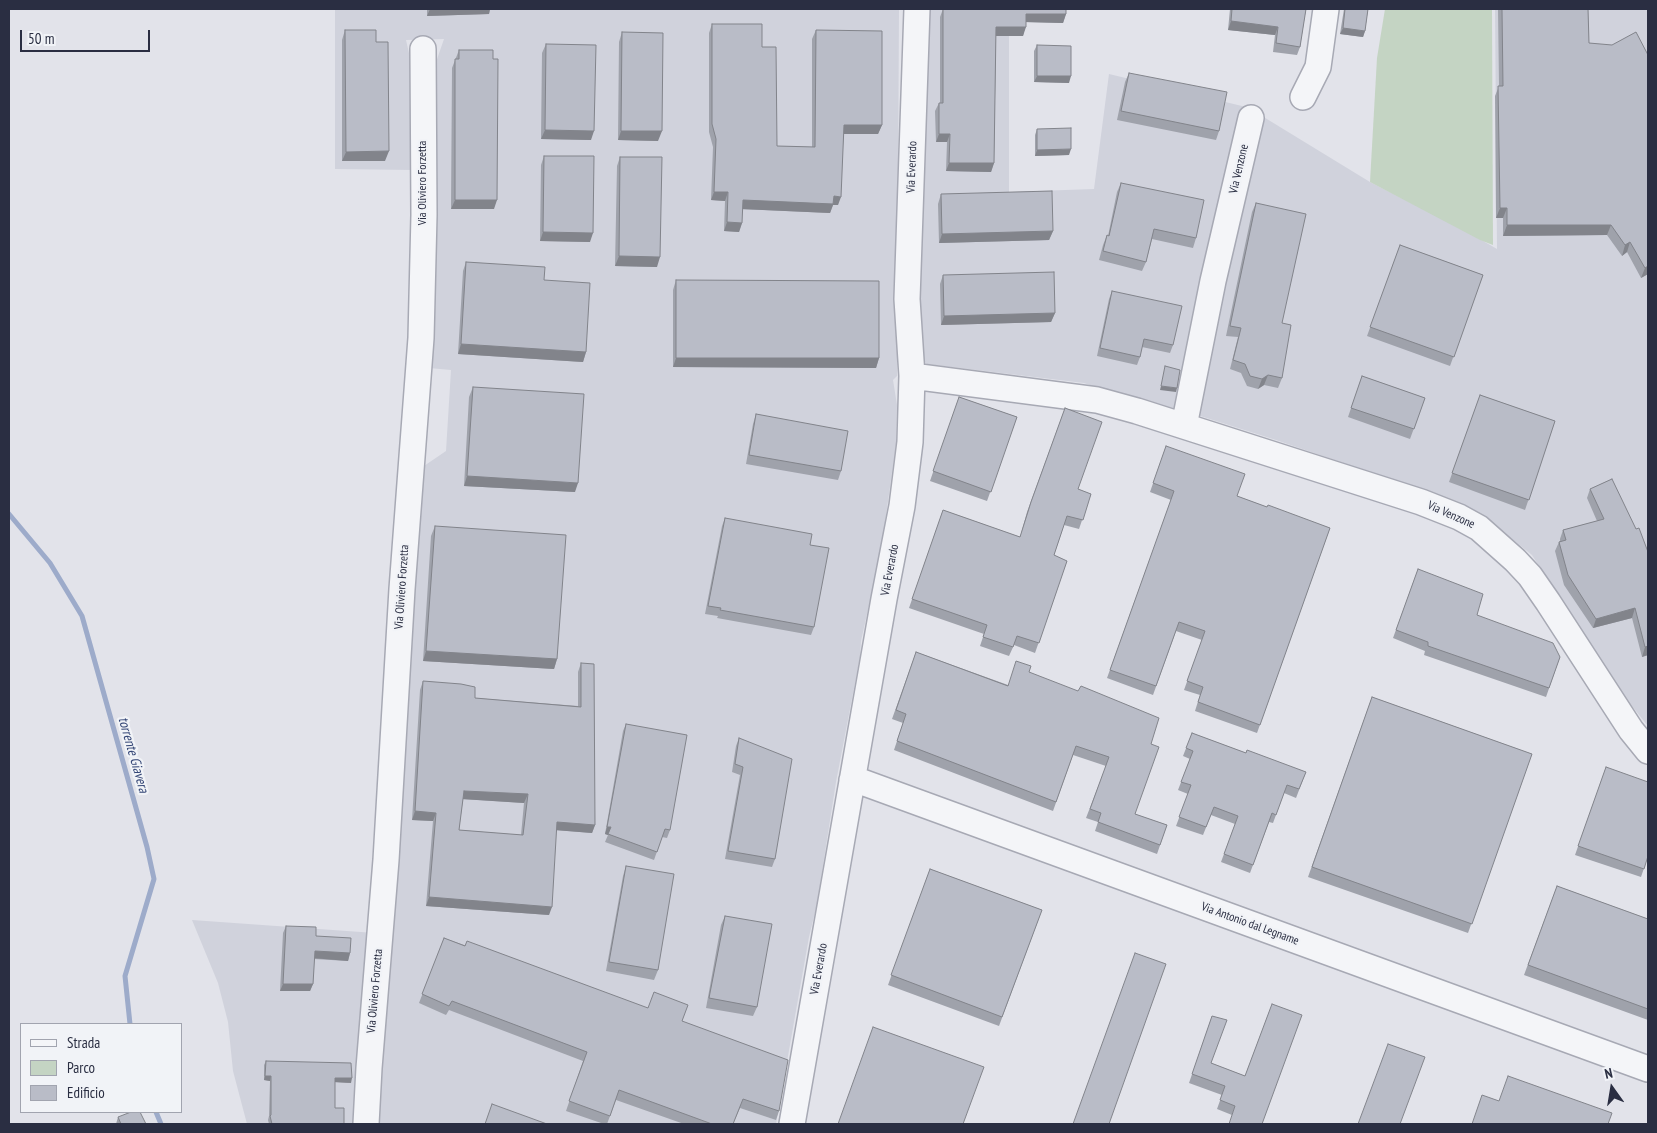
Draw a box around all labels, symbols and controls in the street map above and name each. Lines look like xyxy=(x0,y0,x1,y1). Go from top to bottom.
scale bar xyxy=(22,20,152,52)
text: 50 m xyxy=(28,29,54,48)
street label: Via Oliviero Forzetta xyxy=(416,141,430,225)
street label: Via Everardo xyxy=(904,141,920,193)
street label: Via Venzone xyxy=(1226,143,1252,195)
street label: Via Venzone xyxy=(1425,498,1477,532)
street label: Via Everardo xyxy=(878,543,902,597)
street label: Via Oliviero Forzetta xyxy=(392,544,412,630)
water label: torrente Giavera xyxy=(114,715,152,795)
street label: Via Antonio dal Legname xyxy=(1199,900,1301,948)
street label: Via Everardo xyxy=(807,942,831,996)
street label: Via Oliviero Forzetta xyxy=(364,948,386,1034)
legend xyxy=(20,1023,182,1113)
text: Strada xyxy=(67,1033,100,1052)
text: Parco xyxy=(67,1058,95,1077)
north arrow xyxy=(1587,1063,1637,1113)
text: N xyxy=(1603,1064,1614,1083)
text: Edificio xyxy=(67,1083,105,1102)

